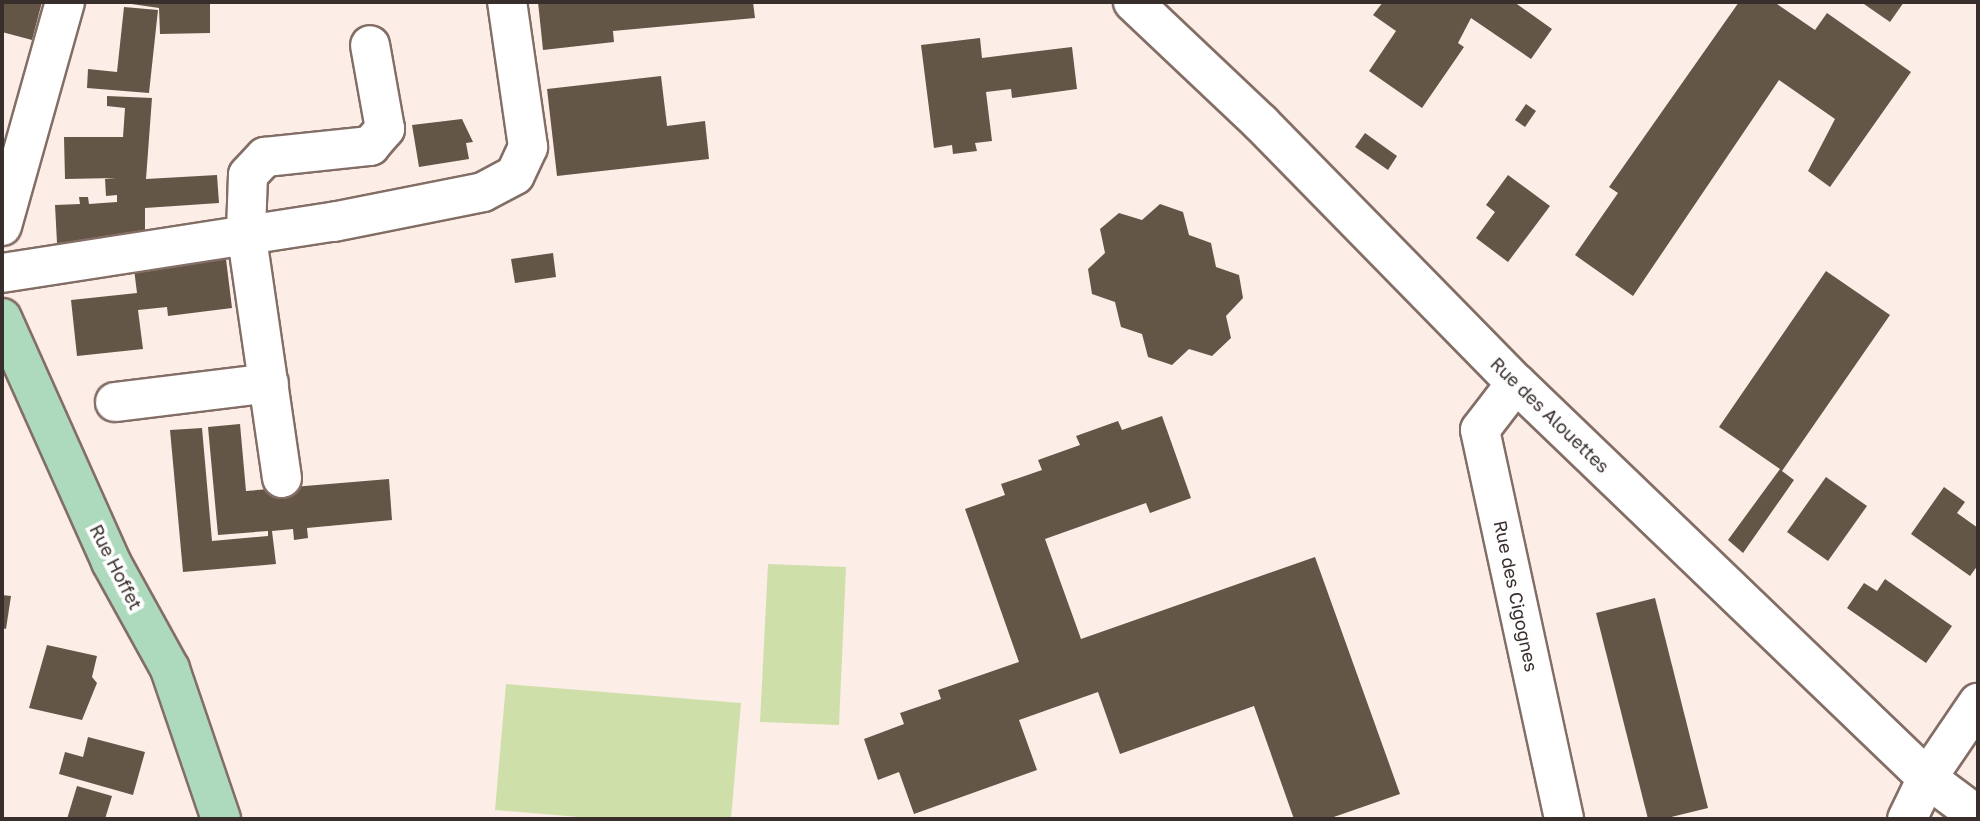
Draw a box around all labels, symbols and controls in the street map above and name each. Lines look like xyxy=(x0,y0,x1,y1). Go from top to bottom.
street label: Rue des Alouettes xyxy=(1486,353,1614,477)
street label: Rue des Cigognes xyxy=(1489,518,1543,674)
street label: Rue Hoffet xyxy=(85,521,147,613)

